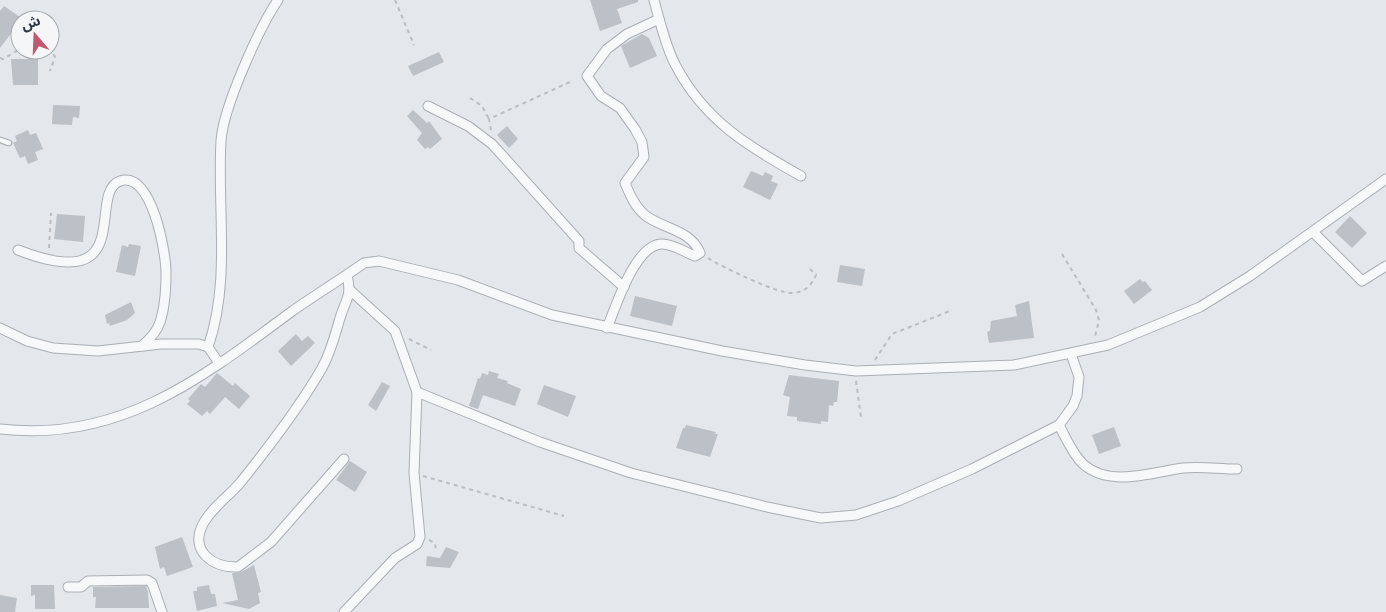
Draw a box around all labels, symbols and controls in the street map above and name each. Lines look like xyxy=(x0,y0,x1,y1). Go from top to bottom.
north arrow xyxy=(10,10,60,60)
text: ش xyxy=(19,11,42,33)

